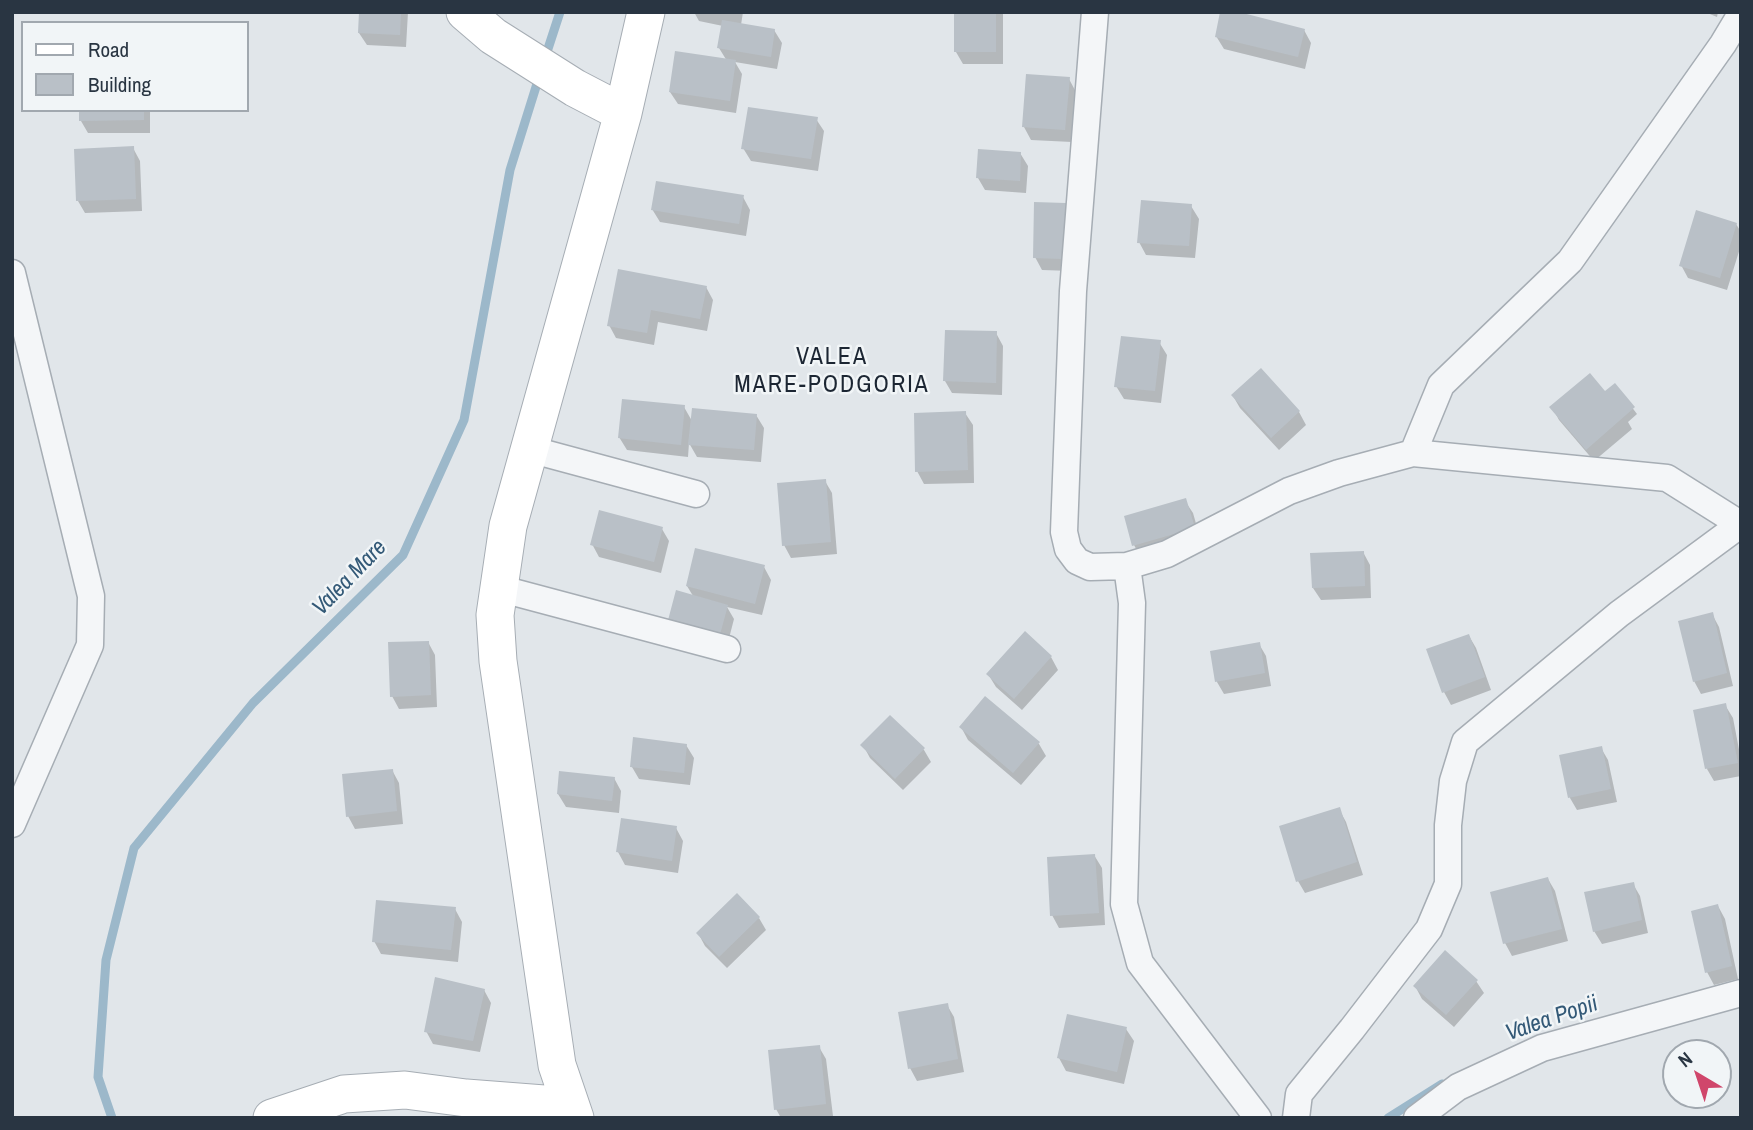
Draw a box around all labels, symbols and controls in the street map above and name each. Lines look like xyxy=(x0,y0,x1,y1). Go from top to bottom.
legend xyxy=(21,21,248,112)
text: Road xyxy=(88,35,129,64)
text: Building xyxy=(88,70,151,99)
district label: VALEA MARE-PODGORIA xyxy=(736,344,928,400)
water label: Valea Mare xyxy=(307,534,393,622)
water label: Valea Popii xyxy=(1502,990,1602,1048)
north arrow xyxy=(1662,1039,1732,1109)
text: N xyxy=(1672,1046,1698,1073)

